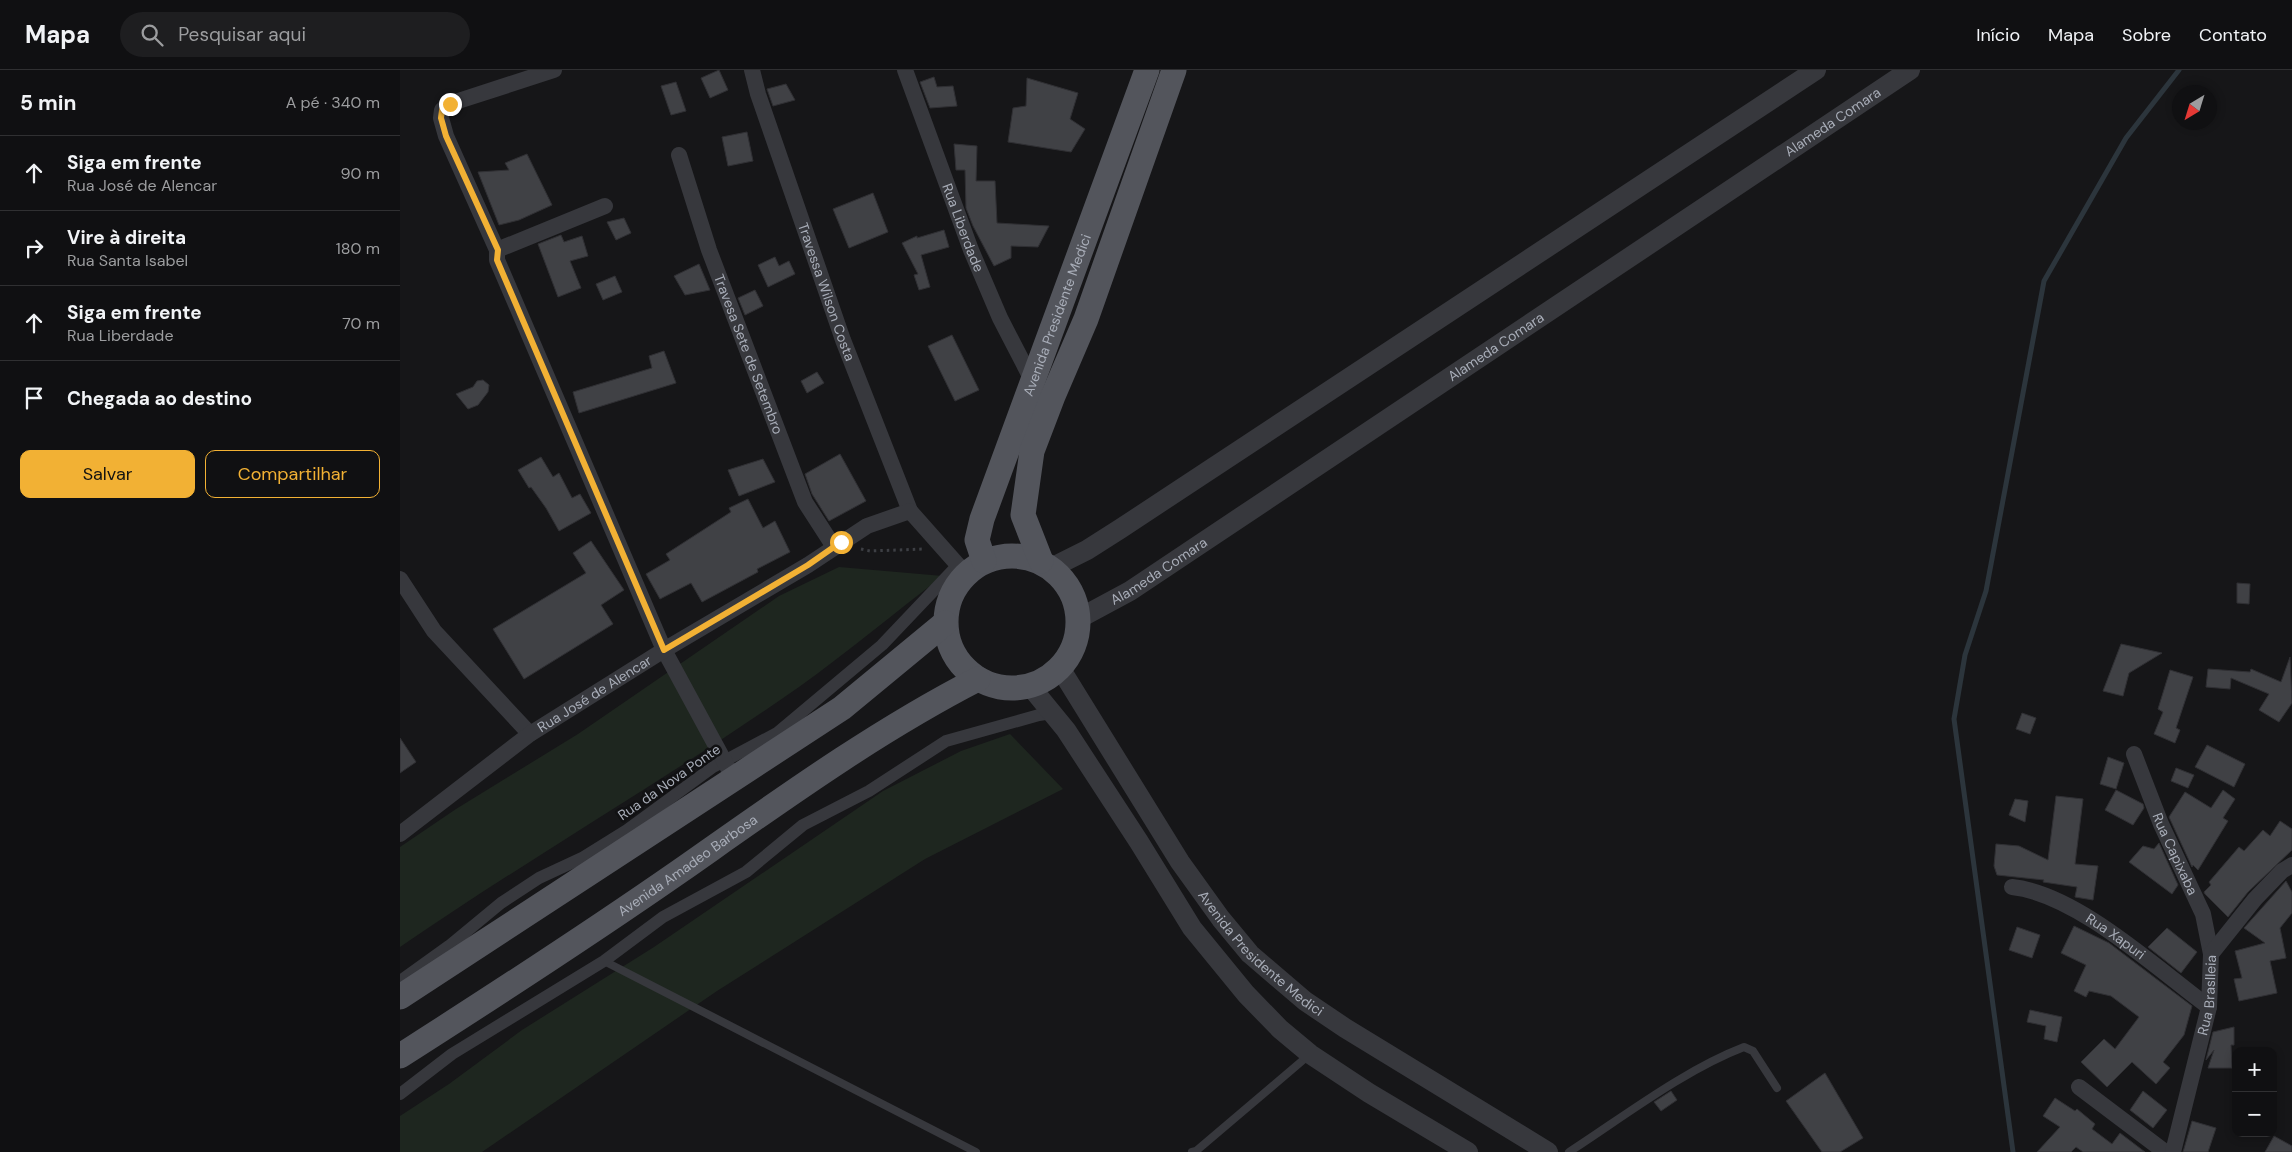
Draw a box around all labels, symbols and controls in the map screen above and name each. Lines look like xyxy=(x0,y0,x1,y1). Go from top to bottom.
search box xyxy=(120,12,470,57)
text: Mapa xyxy=(25,19,90,50)
icon: search xyxy=(138,21,166,49)
text: Pesquisar aqui xyxy=(178,22,306,47)
text: Início xyxy=(1976,23,2020,47)
text: Mapa xyxy=(2048,23,2094,47)
text: Sobre xyxy=(2122,23,2171,47)
text: Contato xyxy=(2199,23,2267,47)
street label: Alameda Comara xyxy=(1781,83,1884,160)
north arrow xyxy=(2172,85,2217,130)
text: 5 min xyxy=(20,89,76,117)
text: A pé · 340 m xyxy=(286,92,380,113)
route end xyxy=(439,93,462,116)
text: Siga em frente xyxy=(67,150,202,175)
icon: ahead xyxy=(20,159,48,187)
text: 90 m xyxy=(340,163,380,184)
text: Rua José de Alencar xyxy=(67,175,217,196)
street label: Rua Liberdade xyxy=(938,181,988,275)
street label: Travessa Wilson Costa xyxy=(794,220,859,363)
text: Vire à direita xyxy=(67,225,186,250)
street label: Avenida Presidente Medici xyxy=(1019,231,1095,399)
icon: right xyxy=(20,234,48,262)
text: 180 m xyxy=(336,238,380,259)
text: Rua Santa Isabel xyxy=(67,250,188,271)
street label: Travesa Sete de Setembro xyxy=(710,272,787,437)
text: Siga em frente xyxy=(67,300,202,325)
street label: Alameda Comara xyxy=(1444,308,1547,385)
icon: ahead xyxy=(20,309,48,337)
text: 70 m xyxy=(342,313,380,334)
text: Rua Liberdade xyxy=(67,325,173,346)
icon: arrive xyxy=(20,384,48,412)
text: Chegada ao destino xyxy=(67,386,252,411)
button: Salvar xyxy=(20,450,195,498)
button: Compartilhar xyxy=(205,450,380,498)
route start xyxy=(830,531,853,554)
street label: Alameda Comara xyxy=(1107,533,1211,609)
street label: Rua José de Alencar xyxy=(534,651,655,736)
street label: Rua da Nova Ponte xyxy=(614,740,724,824)
street label: Avenida Amadeo Barbosa xyxy=(614,810,761,920)
street label: Rua Capixaba xyxy=(2149,810,2202,898)
street label: Avenida Presidente Medici xyxy=(1194,887,1327,1020)
street label: Rua Xapuri xyxy=(2083,909,2149,963)
street label: Rua Braslleia xyxy=(2193,954,2220,1037)
map controls xyxy=(2232,1047,2277,1137)
button: + xyxy=(2232,1047,2277,1092)
button: − xyxy=(2232,1092,2277,1137)

